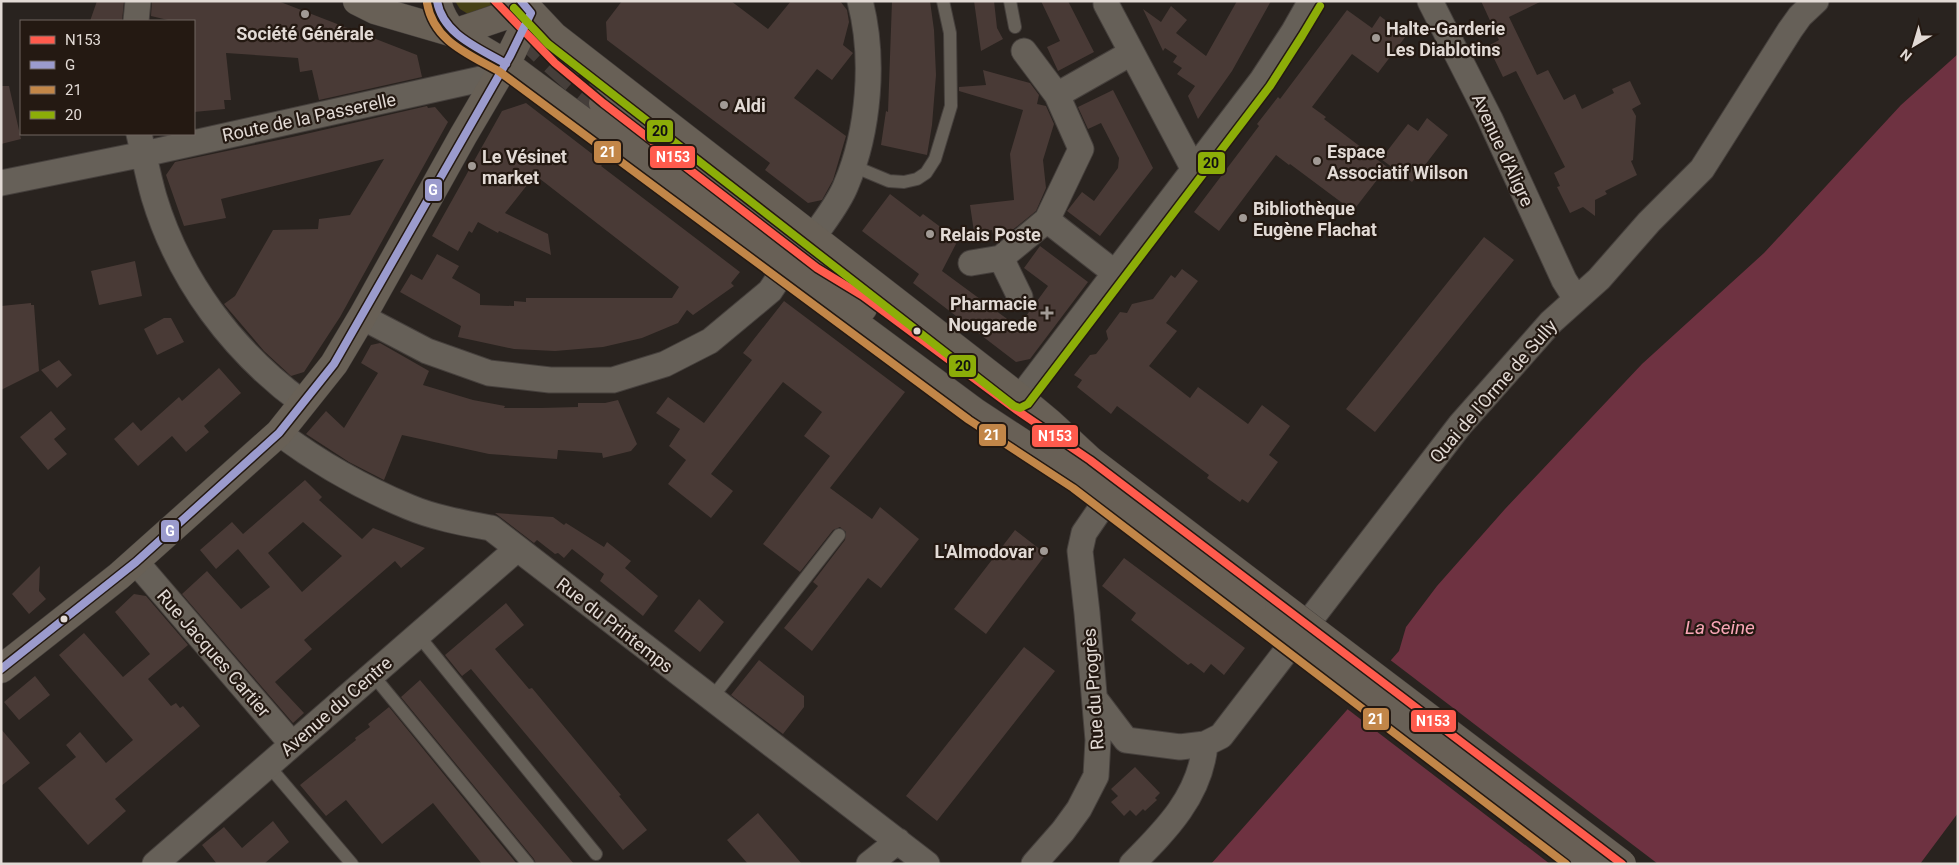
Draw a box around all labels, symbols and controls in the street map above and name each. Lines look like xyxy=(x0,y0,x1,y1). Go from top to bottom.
marker: Société Générale xyxy=(299,8,311,20)
place label: Halte-Garderie Les Diablotins xyxy=(1386,18,1506,60)
legend xyxy=(20,20,195,135)
north arrow xyxy=(1889,20,1939,70)
place label: Société Générale xyxy=(236,23,374,44)
text: N153 xyxy=(65,31,101,49)
marker: Halte-Garderie Les Diablotins xyxy=(1370,32,1382,44)
text: N xyxy=(1897,46,1915,65)
text: G xyxy=(65,56,75,74)
text: 21 xyxy=(65,81,82,99)
street label: Route de la Passerelle xyxy=(220,88,398,146)
street label: Avenue d'Aligre xyxy=(1468,90,1538,210)
place label: Aldi xyxy=(734,95,766,116)
marker: Aldi xyxy=(718,99,730,111)
text: 20 xyxy=(65,106,82,124)
line badge: 20 xyxy=(646,119,674,143)
text: 20 xyxy=(652,123,668,139)
line badge: 21 xyxy=(593,140,622,164)
place label: Espace Associatif Wilson xyxy=(1327,141,1468,183)
text: 21 xyxy=(600,144,616,160)
line badge: N153 xyxy=(649,145,696,169)
place label: Le Vésinet market xyxy=(482,146,567,188)
text: N153 xyxy=(656,149,690,165)
line badge: 20 xyxy=(1197,151,1226,175)
text: 20 xyxy=(1203,155,1219,171)
marker: Espace Associatif Wilson xyxy=(1311,155,1323,167)
marker: Le Vésinet market xyxy=(466,160,478,172)
line badge: G xyxy=(424,178,443,202)
text: G xyxy=(428,182,438,198)
place label: Bibliothèque Eugène Flachat xyxy=(1253,198,1377,240)
marker: Bibliothèque Eugène Flachat xyxy=(1237,212,1249,224)
place label: Relais Poste xyxy=(940,224,1041,245)
marker: Relais Poste xyxy=(924,228,936,240)
place label: Pharmacie Nougarede xyxy=(948,293,1037,335)
marker: Pharmacie Nougarede xyxy=(1041,307,1053,319)
street label: Quai de l'Orme de Sully xyxy=(1425,315,1561,467)
unlabelled marker xyxy=(912,326,922,336)
line badge: 20 xyxy=(948,354,977,378)
text: 20 xyxy=(955,358,971,374)
line badge: 21 xyxy=(978,423,1007,447)
line badge: N153 xyxy=(1031,424,1079,448)
text: 21 xyxy=(984,427,1000,443)
text: N153 xyxy=(1038,428,1072,444)
line badge: G xyxy=(160,519,180,543)
text: G xyxy=(165,523,175,539)
place label: L'Almodovar xyxy=(934,541,1034,562)
marker: L'Almodovar xyxy=(1038,545,1050,557)
street label: Rue du Printemps xyxy=(553,573,677,677)
street label: Rue Jacques Cartier xyxy=(153,585,275,721)
unlabelled marker xyxy=(59,614,69,624)
water label: La Seine xyxy=(1685,616,1755,639)
street label: Rue du Progrès xyxy=(1078,627,1108,751)
street label: Avenue du Centre xyxy=(276,652,396,760)
line badge: 21 xyxy=(1362,707,1390,731)
line badge: N153 xyxy=(1410,709,1457,733)
text: 21 xyxy=(1368,711,1384,727)
text: N153 xyxy=(1416,713,1450,729)

